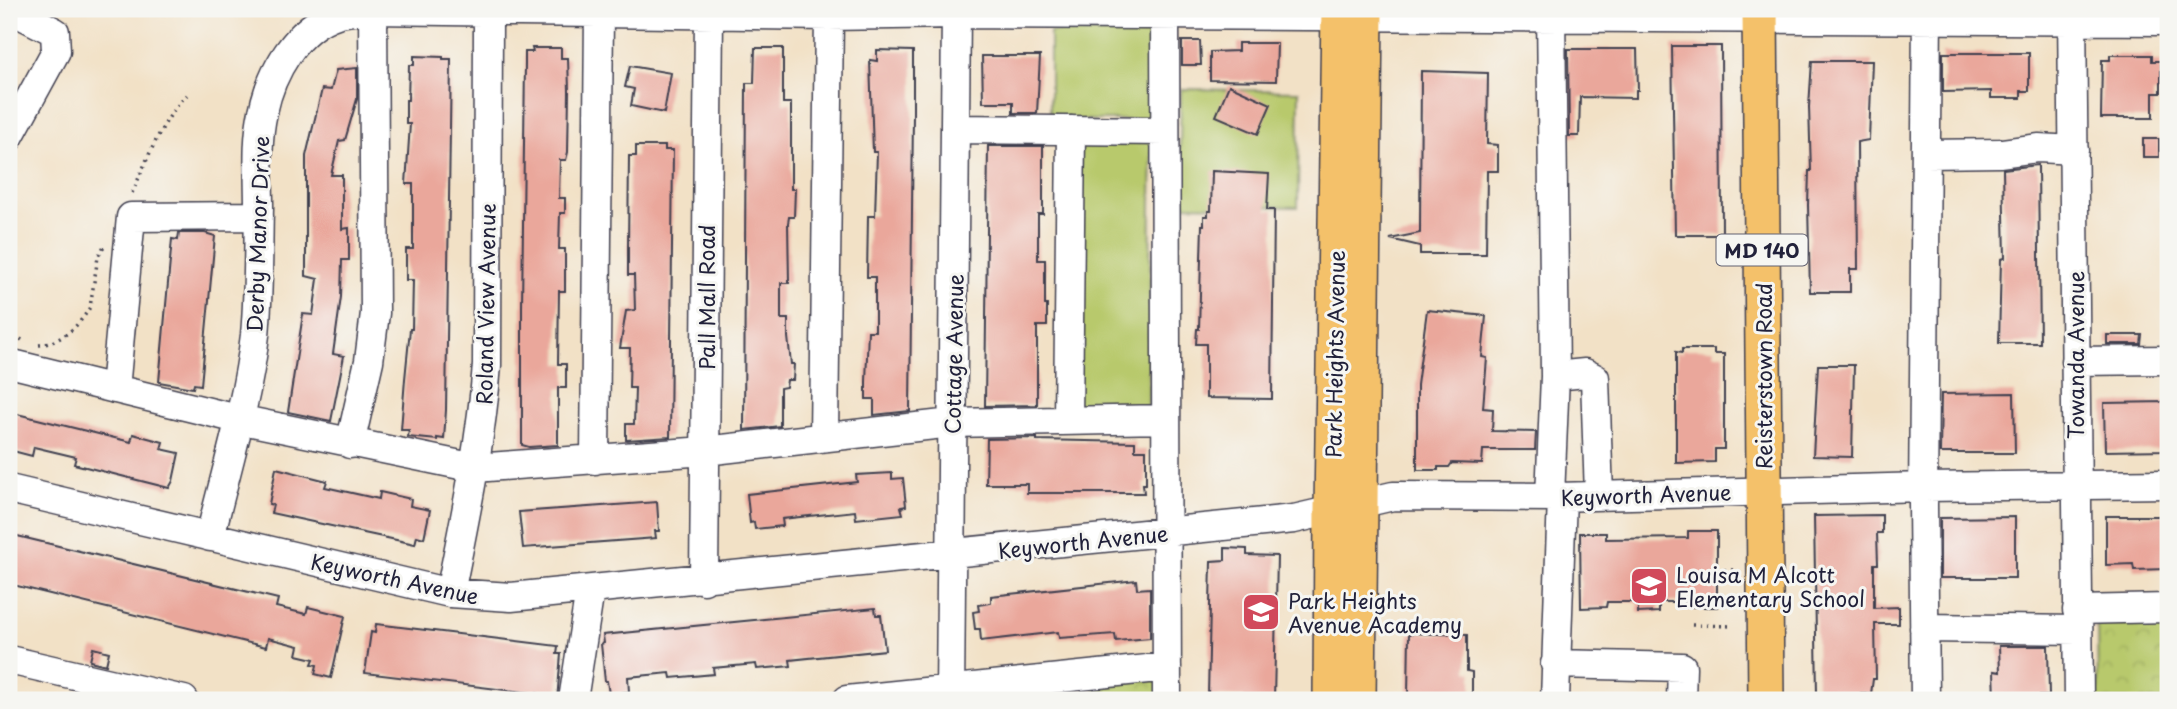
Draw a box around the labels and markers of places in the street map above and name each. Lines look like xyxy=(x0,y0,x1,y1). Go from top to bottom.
place label: Louisa M Alcott Elementary School xyxy=(1676,558,1865,614)
school or university icon: Louisa M Alcott Elementary School xyxy=(1628,565,1670,607)
place label: Park Heights Avenue Academy xyxy=(1288,584,1462,640)
school or university icon: Park Heights Avenue Academy xyxy=(1240,591,1282,633)

